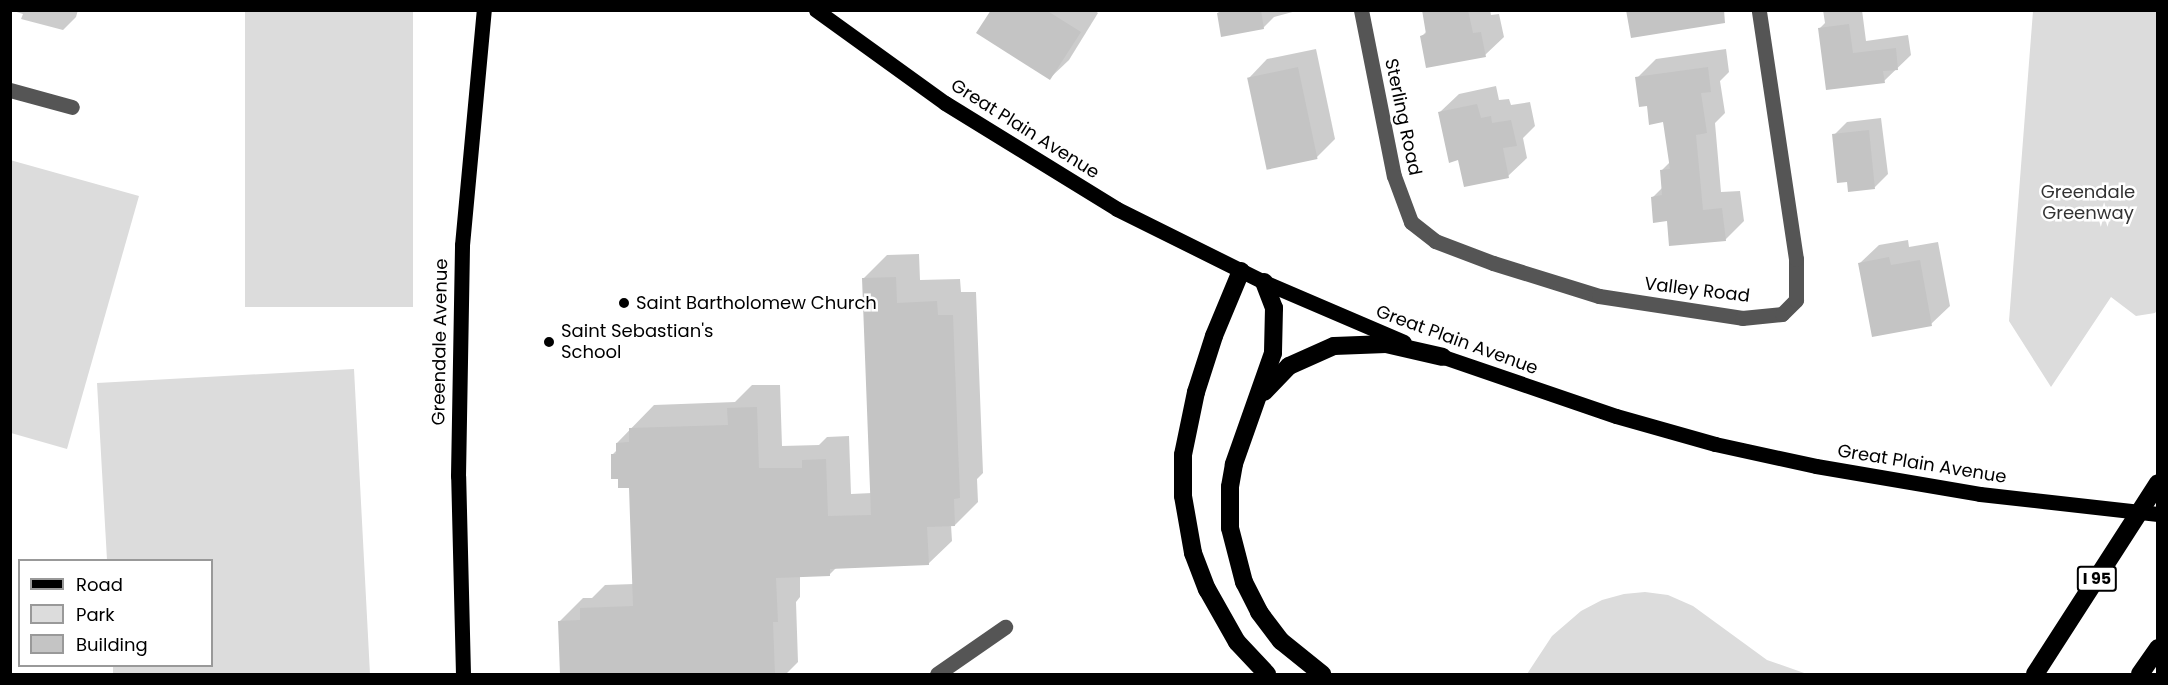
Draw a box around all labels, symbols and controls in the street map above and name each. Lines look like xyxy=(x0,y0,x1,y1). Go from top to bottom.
street label: Sterling Road xyxy=(1380,56,1426,178)
street label: Great Plain Avenue xyxy=(947,75,1103,183)
park label: Greendale Greenway xyxy=(2041,182,2135,224)
street label: Greendale Avenue xyxy=(428,258,452,426)
street label: Valley Road xyxy=(1643,273,1751,307)
place label: Saint Bartholomew Church xyxy=(636,292,877,314)
marker: Saint Bartholomew Church xyxy=(617,296,631,310)
street label: Great Plain Avenue xyxy=(1373,301,1541,379)
place label: Saint Sebastian's School xyxy=(561,321,713,364)
marker: Saint Sebastian's School xyxy=(542,335,556,349)
street label: Great Plain Avenue xyxy=(1836,440,2008,488)
legend xyxy=(18,559,213,667)
road number: I 95 xyxy=(2076,566,2118,592)
text: Road xyxy=(76,572,123,597)
text: Park xyxy=(76,602,115,627)
text: Building xyxy=(76,632,148,657)

